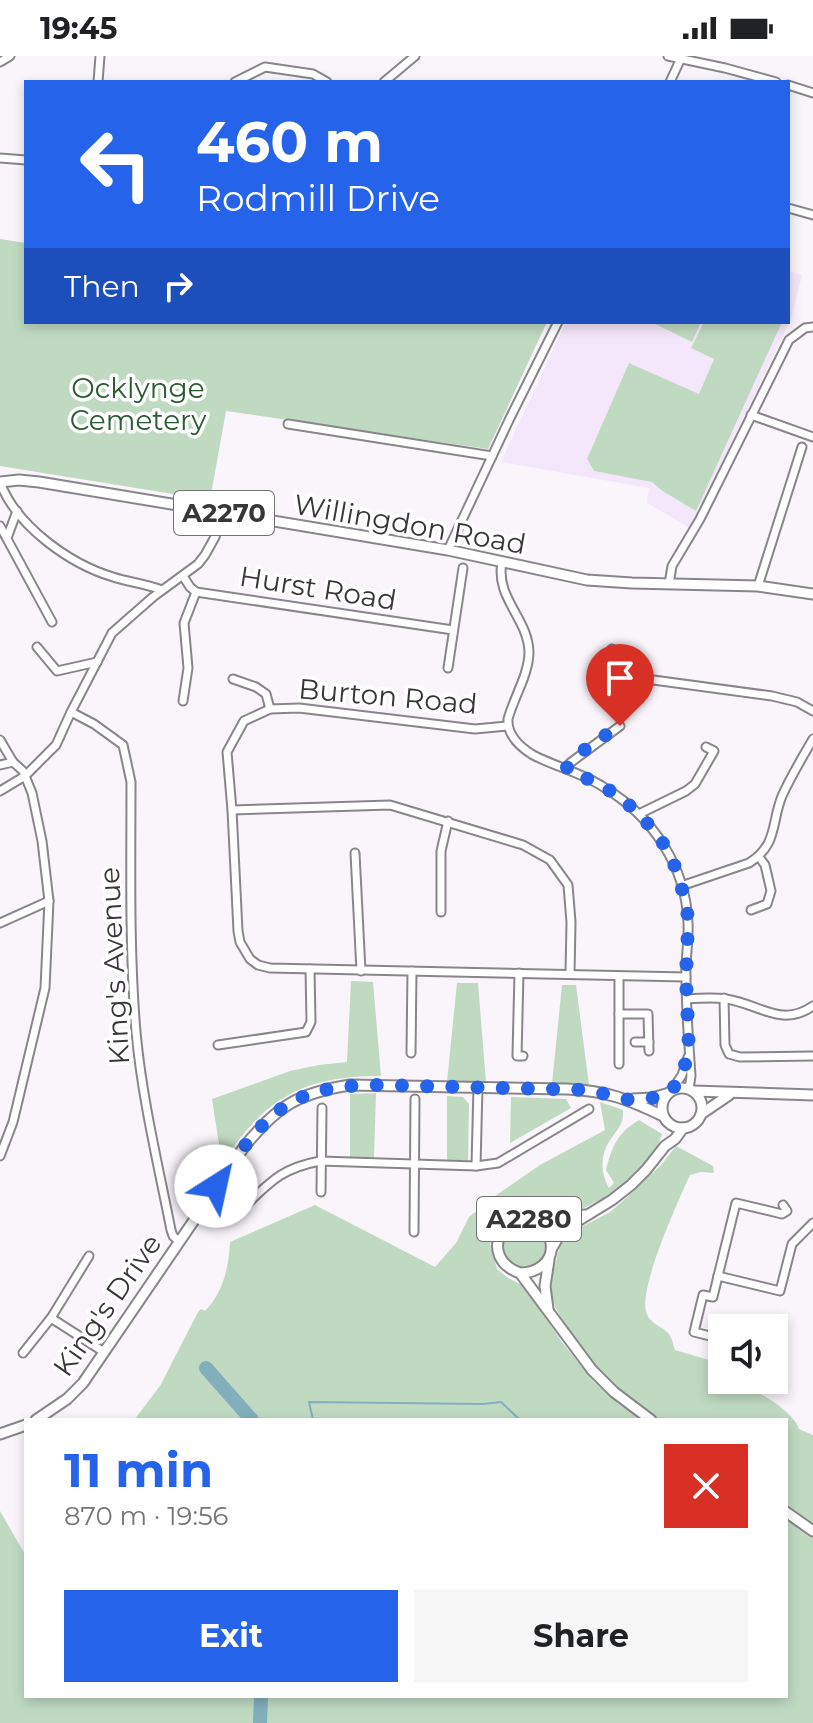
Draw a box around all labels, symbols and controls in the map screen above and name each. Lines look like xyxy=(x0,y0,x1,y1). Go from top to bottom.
text: 19:45 xyxy=(40,10,117,47)
text: 460 m xyxy=(196,108,383,176)
icon: left xyxy=(64,112,168,216)
text: Rodmill Drive xyxy=(196,176,440,220)
icon: right xyxy=(156,264,200,308)
text: Then xyxy=(64,268,140,305)
park label: Ocklynge Cemetery xyxy=(70,371,207,437)
street label: Willingdon Road xyxy=(291,487,529,561)
road number: A2270 xyxy=(174,491,274,535)
street label: Hurst Road xyxy=(237,559,399,617)
pin xyxy=(586,644,654,726)
icon: arrive xyxy=(598,656,642,700)
street label: Burton Road xyxy=(297,671,479,721)
street label: King's Avenue xyxy=(92,866,136,1066)
position arrow xyxy=(174,1144,258,1228)
road number: A2280 xyxy=(477,1197,581,1241)
street label: King's Drive xyxy=(46,1227,168,1383)
map controls xyxy=(708,1314,788,1394)
button: sound xyxy=(708,1314,788,1394)
text: 11 min xyxy=(64,1441,213,1499)
button: close xyxy=(664,1444,748,1528)
text: 870 m · 19:56 xyxy=(64,1500,228,1532)
button: Exit xyxy=(64,1590,398,1682)
button: Share xyxy=(414,1590,748,1682)

